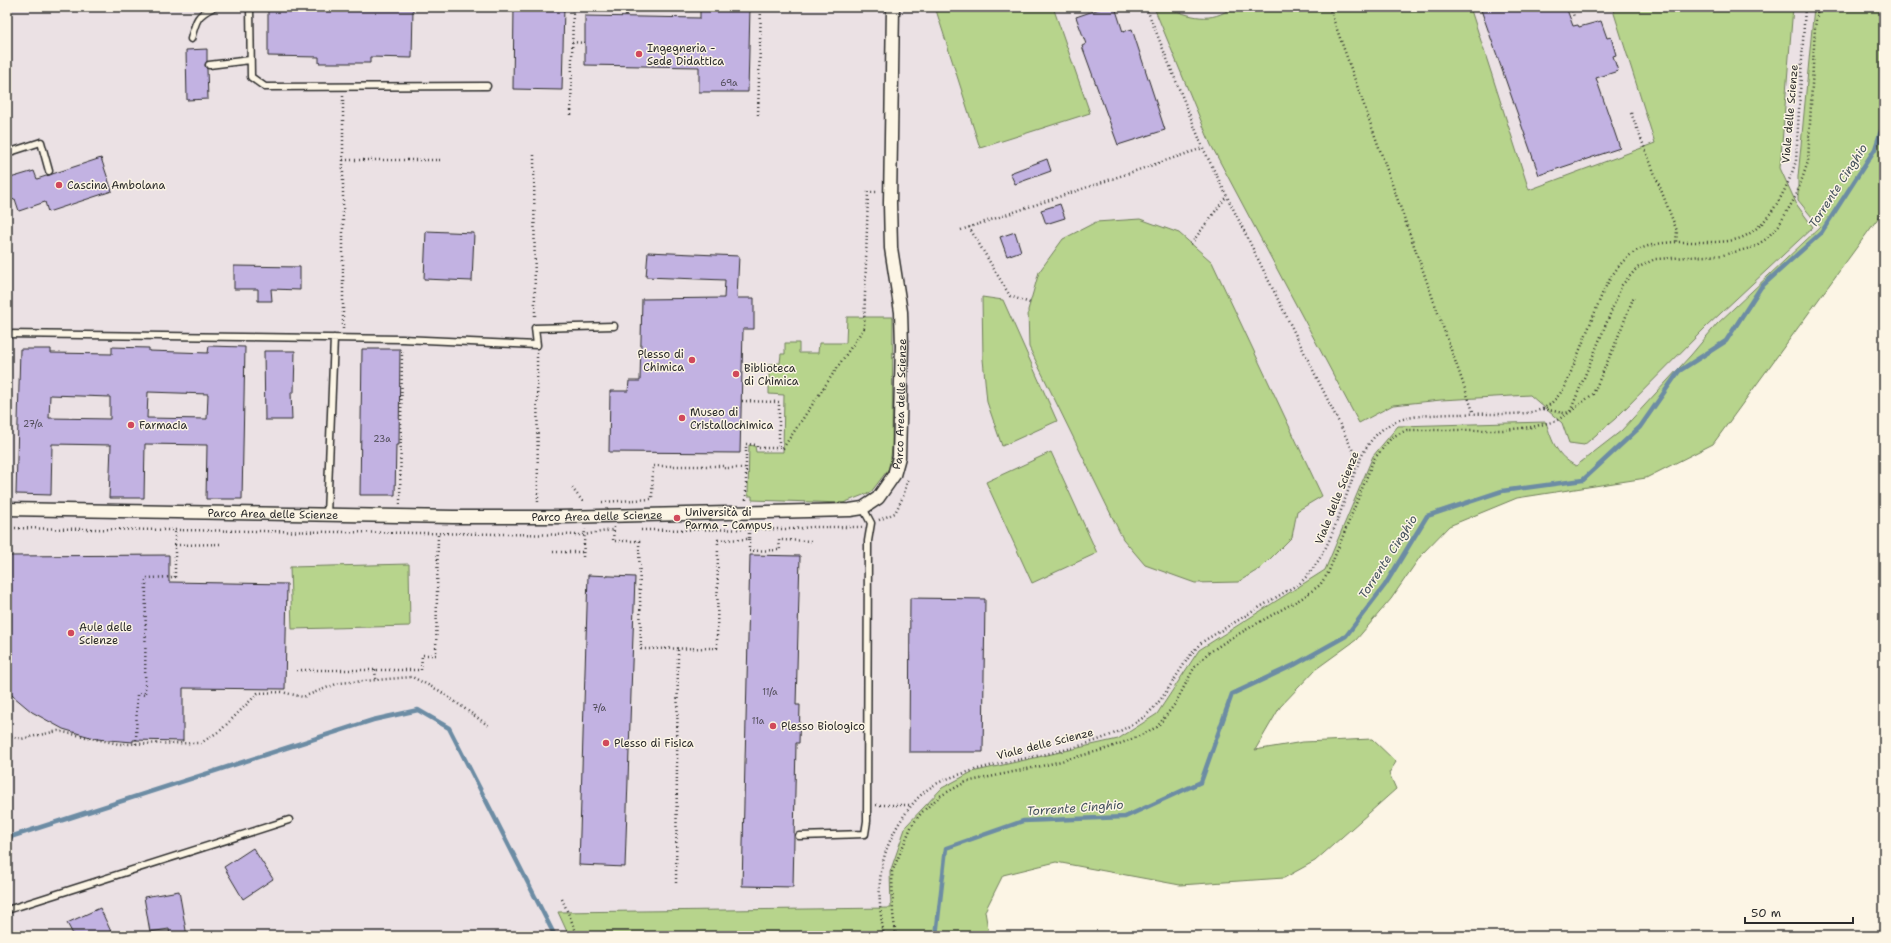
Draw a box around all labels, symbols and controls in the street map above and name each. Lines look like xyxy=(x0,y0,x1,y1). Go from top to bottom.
place label: Ingegneria - Sede Didattica xyxy=(647,41,724,69)
marker: Ingegneria - Sede Didattica xyxy=(634,49,644,59)
street label: Viale delle Scienze xyxy=(1778,64,1802,164)
house number: 69a xyxy=(720,77,738,89)
water label: Torrente Cinghio xyxy=(1805,141,1871,231)
place label: Cascina Ambolana xyxy=(67,178,166,193)
marker: Cascina Ambolana xyxy=(54,180,64,190)
street label: Parco Area delle Scienze xyxy=(888,338,910,471)
place label: Plesso di Chimica xyxy=(637,347,684,375)
marker: Plesso di Chimica xyxy=(687,355,697,365)
place label: Biblioteca di Chimica xyxy=(744,361,799,389)
marker: Biblioteca di Chimica xyxy=(731,369,741,379)
place label: Museo di Cristallochimica xyxy=(690,405,773,433)
marker: Museo di Cristallochimica xyxy=(677,413,687,423)
house number: 27/a xyxy=(23,418,43,430)
place label: Farmacia xyxy=(139,418,188,433)
marker: Farmacia xyxy=(126,420,136,430)
house number: 23a xyxy=(373,433,391,445)
street label: Viale delle Scienze xyxy=(1311,449,1363,547)
street label: Parco Area delle Scienze xyxy=(207,505,339,522)
place label: Università di Parma - Campus xyxy=(685,505,772,533)
street label: Parco Area delle Scienze xyxy=(531,507,663,525)
water label: Torrente Cinghio xyxy=(1355,512,1421,602)
marker: Università di Parma - Campus xyxy=(672,513,682,523)
place label: Aule delle Scienze xyxy=(79,620,132,648)
marker: Aule delle Scienze xyxy=(66,628,76,638)
house number: 11/a xyxy=(762,686,778,698)
house number: 7/a xyxy=(592,702,606,714)
house number: 11a xyxy=(752,715,765,727)
place label: Plesso Biologico xyxy=(781,719,865,734)
marker: Plesso Biologico xyxy=(768,721,778,731)
street label: Viale delle Scienze xyxy=(995,725,1095,763)
place label: Plesso di Fisica xyxy=(614,736,694,751)
marker: Plesso di Fisica xyxy=(601,738,611,748)
water label: Torrente Cinghio xyxy=(1026,797,1124,819)
scale bar xyxy=(1745,899,1853,925)
text: 50 m xyxy=(1751,905,1781,921)

